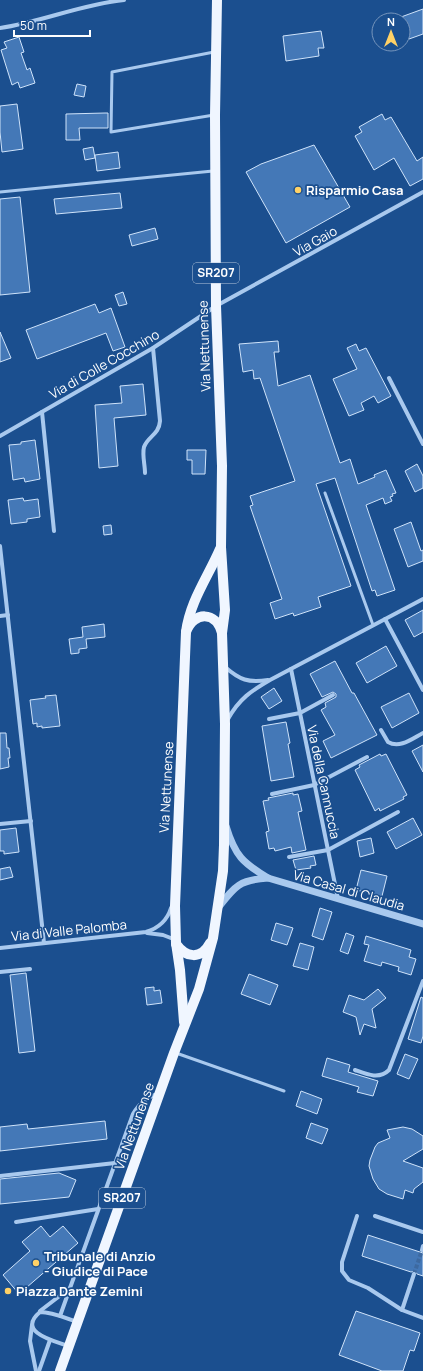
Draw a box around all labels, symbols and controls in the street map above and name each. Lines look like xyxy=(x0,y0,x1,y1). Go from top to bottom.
scale bar xyxy=(14,12,90,38)
north arrow xyxy=(371,12,411,52)
text: N xyxy=(387,14,395,29)
text: 50 m xyxy=(20,17,47,34)
place label: Risparmio Casa xyxy=(306,181,404,199)
marker: Risparmio Casa xyxy=(293,185,303,195)
street label: Via Gaio xyxy=(290,221,340,260)
road number: SR207 xyxy=(193,263,239,283)
street label: Via Nettunense xyxy=(193,300,215,392)
street label: Via di Colle Cocchino xyxy=(46,325,163,403)
street label: Via della Cannuccia xyxy=(303,724,345,840)
street label: Via Nettunense xyxy=(155,740,177,833)
street label: Via Casal di Claudia xyxy=(291,865,407,915)
street label: Via di Valle Palomba xyxy=(10,915,128,945)
street label: Via Nettunense xyxy=(110,1080,158,1172)
road number: SR207 xyxy=(99,1188,145,1208)
place label: Tribunale di Anzio - Giudice di Pace xyxy=(44,1247,156,1280)
marker: Tribunale di Anzio - Giudice di Pace xyxy=(31,1258,41,1268)
place label: Piazza Dante Zemini xyxy=(16,1282,143,1300)
marker: Piazza Dante Zemini xyxy=(3,1286,13,1296)

